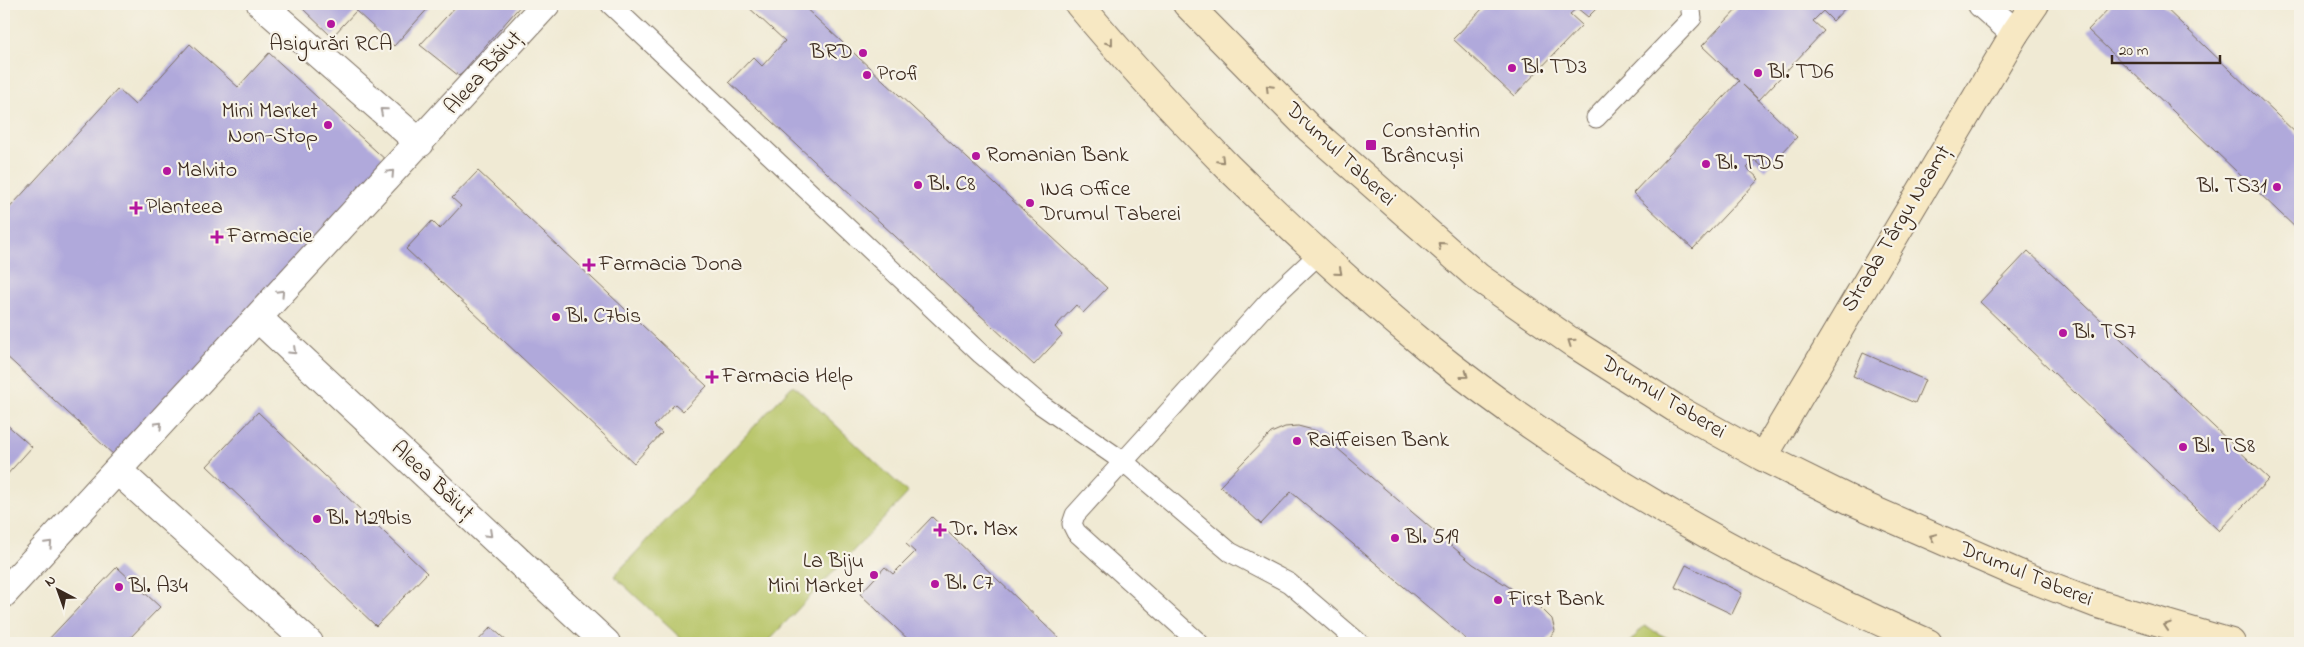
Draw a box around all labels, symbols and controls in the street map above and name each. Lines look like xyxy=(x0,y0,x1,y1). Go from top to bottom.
marker: Asigurări RCA xyxy=(325,18,337,30)
street label: Aleea Băiuț xyxy=(437,23,531,122)
place label: Asigurări RCA xyxy=(269,29,393,62)
scale bar xyxy=(2112,32,2219,64)
one-way arrow xyxy=(1105,36,1113,45)
place label: BRD xyxy=(809,37,853,69)
text: 20 m xyxy=(2119,40,2149,62)
marker: BRD xyxy=(857,47,869,59)
place label: Bl. TD3 xyxy=(1521,52,1587,84)
place label: Bl. TD6 xyxy=(1767,57,1834,89)
place label: Profi xyxy=(877,59,921,91)
marker: Bl. TD3 xyxy=(1506,62,1518,74)
marker: Bl. TD6 xyxy=(1752,67,1764,79)
marker: Profi xyxy=(861,69,873,81)
one-way arrow xyxy=(1266,85,1275,94)
street label: Drumul Taberei xyxy=(1277,95,1402,215)
place label: Mini Market Non-Stop xyxy=(221,96,319,153)
one-way arrow xyxy=(379,108,388,117)
place label: Constantin Brâncuși xyxy=(1381,116,1480,173)
marker: Mini Market Non-Stop xyxy=(322,119,334,131)
marker: Constantin Brâncuși xyxy=(1364,138,1378,152)
street label: Strada Târgu Neamț xyxy=(1834,139,1961,319)
place label: Romanian Bank xyxy=(986,140,1129,172)
place label: Bl. TD5 xyxy=(1715,148,1785,180)
marker: Romanian Bank xyxy=(970,150,982,162)
one-way arrow xyxy=(1216,154,1225,163)
place label: Malvito xyxy=(177,155,237,187)
marker: Bl. TD5 xyxy=(1700,158,1712,170)
marker: Malvito xyxy=(161,165,173,177)
place label: Bl. C8 xyxy=(927,169,976,201)
one-way arrow xyxy=(385,170,394,179)
place label: Bl. TS31 xyxy=(2196,171,2267,203)
place label: ING Office Drumul Taberei xyxy=(1039,174,1181,231)
marker: Bl. C8 xyxy=(912,179,924,191)
marker: Bl. TS31 xyxy=(2271,181,2283,193)
place label: Planteea xyxy=(146,192,223,224)
marker: ING Office Drumul Taberei xyxy=(1024,197,1036,209)
marker: Planteea xyxy=(130,202,142,214)
place label: Farmacie xyxy=(226,221,313,253)
marker: Farmacie xyxy=(211,231,223,243)
one-way arrow xyxy=(1437,242,1446,251)
place label: Farmacia Dona xyxy=(598,249,742,281)
marker: Farmacia Dona xyxy=(583,259,595,271)
one-way arrow xyxy=(1334,266,1343,275)
one-way arrow xyxy=(275,289,284,298)
place label: Bl. C7bis xyxy=(565,301,641,333)
marker: Bl. C7bis xyxy=(550,311,562,323)
place label: Bl. TS7 xyxy=(2072,317,2136,349)
marker: Bl. TS7 xyxy=(2057,327,2069,339)
one-way arrow xyxy=(1567,339,1577,348)
one-way arrow xyxy=(288,345,297,354)
street label: Drumul Taberei xyxy=(1594,347,1732,448)
place label: Farmacia Help xyxy=(721,361,853,393)
one-way arrow xyxy=(1459,369,1469,378)
marker: Farmacia Help xyxy=(706,371,718,383)
one-way arrow xyxy=(153,421,162,430)
place label: Raiffeisen Bank xyxy=(1307,425,1450,457)
place label: Bl. TS8 xyxy=(2192,431,2255,463)
street label: Aleea Băiuț xyxy=(383,434,481,529)
marker: Raiffeisen Bank xyxy=(1291,435,1303,447)
marker: Bl. TS8 xyxy=(2177,441,2189,453)
place label: Bl. M29bis xyxy=(326,503,412,535)
marker: Bl. M29bis xyxy=(311,513,323,525)
place label: Dr. Max xyxy=(949,514,1018,546)
place label: Bl. 519 xyxy=(1404,522,1459,554)
marker: Dr. Max xyxy=(934,524,946,536)
one-way arrow xyxy=(483,528,492,537)
marker: Bl. 519 xyxy=(1389,532,1401,544)
one-way arrow xyxy=(1929,533,1938,544)
street label: Drumul Taberei xyxy=(1954,533,2097,616)
one-way arrow xyxy=(43,541,52,550)
place label: La Biju Mini Market xyxy=(767,546,865,603)
north arrow xyxy=(32,564,82,614)
place label: Bl. C7 xyxy=(944,568,993,600)
marker: La Biju Mini Market xyxy=(868,569,880,581)
text: N xyxy=(40,570,61,592)
place label: Bl. A34 xyxy=(128,571,188,603)
marker: Bl. C7 xyxy=(929,578,941,590)
marker: Bl. A34 xyxy=(113,581,125,593)
place label: First Bank xyxy=(1507,584,1605,616)
marker: First Bank xyxy=(1492,594,1504,606)
one-way arrow xyxy=(2163,621,2172,631)

